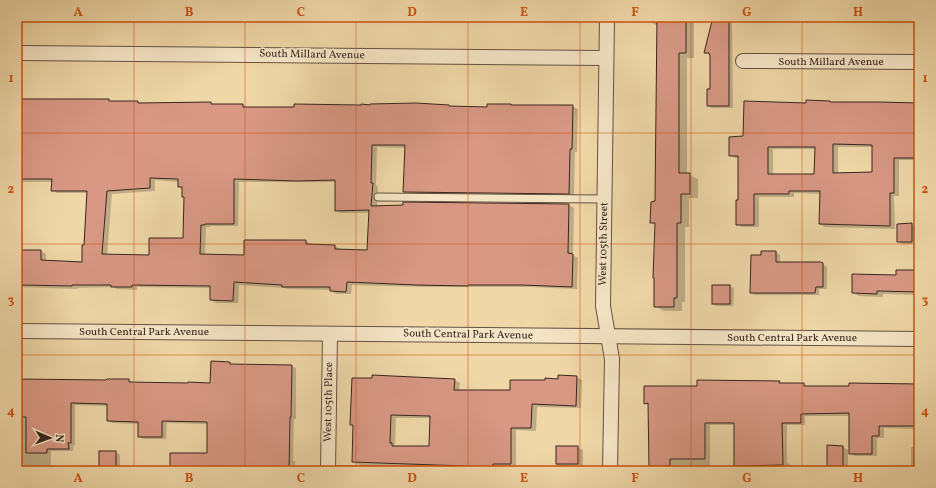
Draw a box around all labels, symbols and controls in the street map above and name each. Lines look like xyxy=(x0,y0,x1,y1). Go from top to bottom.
text: A xyxy=(73,4,83,22)
text: B xyxy=(185,4,194,22)
text: C xyxy=(297,4,305,22)
text: D xyxy=(407,4,417,22)
text: E xyxy=(520,4,528,22)
text: F xyxy=(631,4,639,22)
text: G xyxy=(742,4,752,22)
text: H xyxy=(853,4,863,22)
street label: South Millard Avenue xyxy=(259,47,365,63)
street label: South Millard Avenue xyxy=(778,55,884,70)
text: 1 xyxy=(8,70,14,88)
text: 1 xyxy=(922,70,928,88)
text: 2 xyxy=(8,181,15,199)
text: 2 xyxy=(922,181,929,199)
street label: West 105th Street xyxy=(596,202,612,286)
text: 3 xyxy=(8,292,15,310)
text: 3 xyxy=(922,292,929,310)
street label: South Central Park Avenue xyxy=(79,325,209,340)
street label: South Central Park Avenue xyxy=(403,326,533,344)
street label: South Central Park Avenue xyxy=(727,331,857,346)
street label: West 105th Place xyxy=(321,362,337,442)
text: 4 xyxy=(7,403,15,421)
text: 4 xyxy=(921,403,929,421)
north arrow xyxy=(30,418,70,458)
text: N xyxy=(51,434,66,443)
text: A xyxy=(73,470,83,488)
text: B xyxy=(185,470,194,488)
text: C xyxy=(297,470,305,488)
text: D xyxy=(407,470,417,488)
text: E xyxy=(520,470,528,488)
text: F xyxy=(631,470,639,488)
text: G xyxy=(742,470,752,488)
text: H xyxy=(853,470,863,488)

